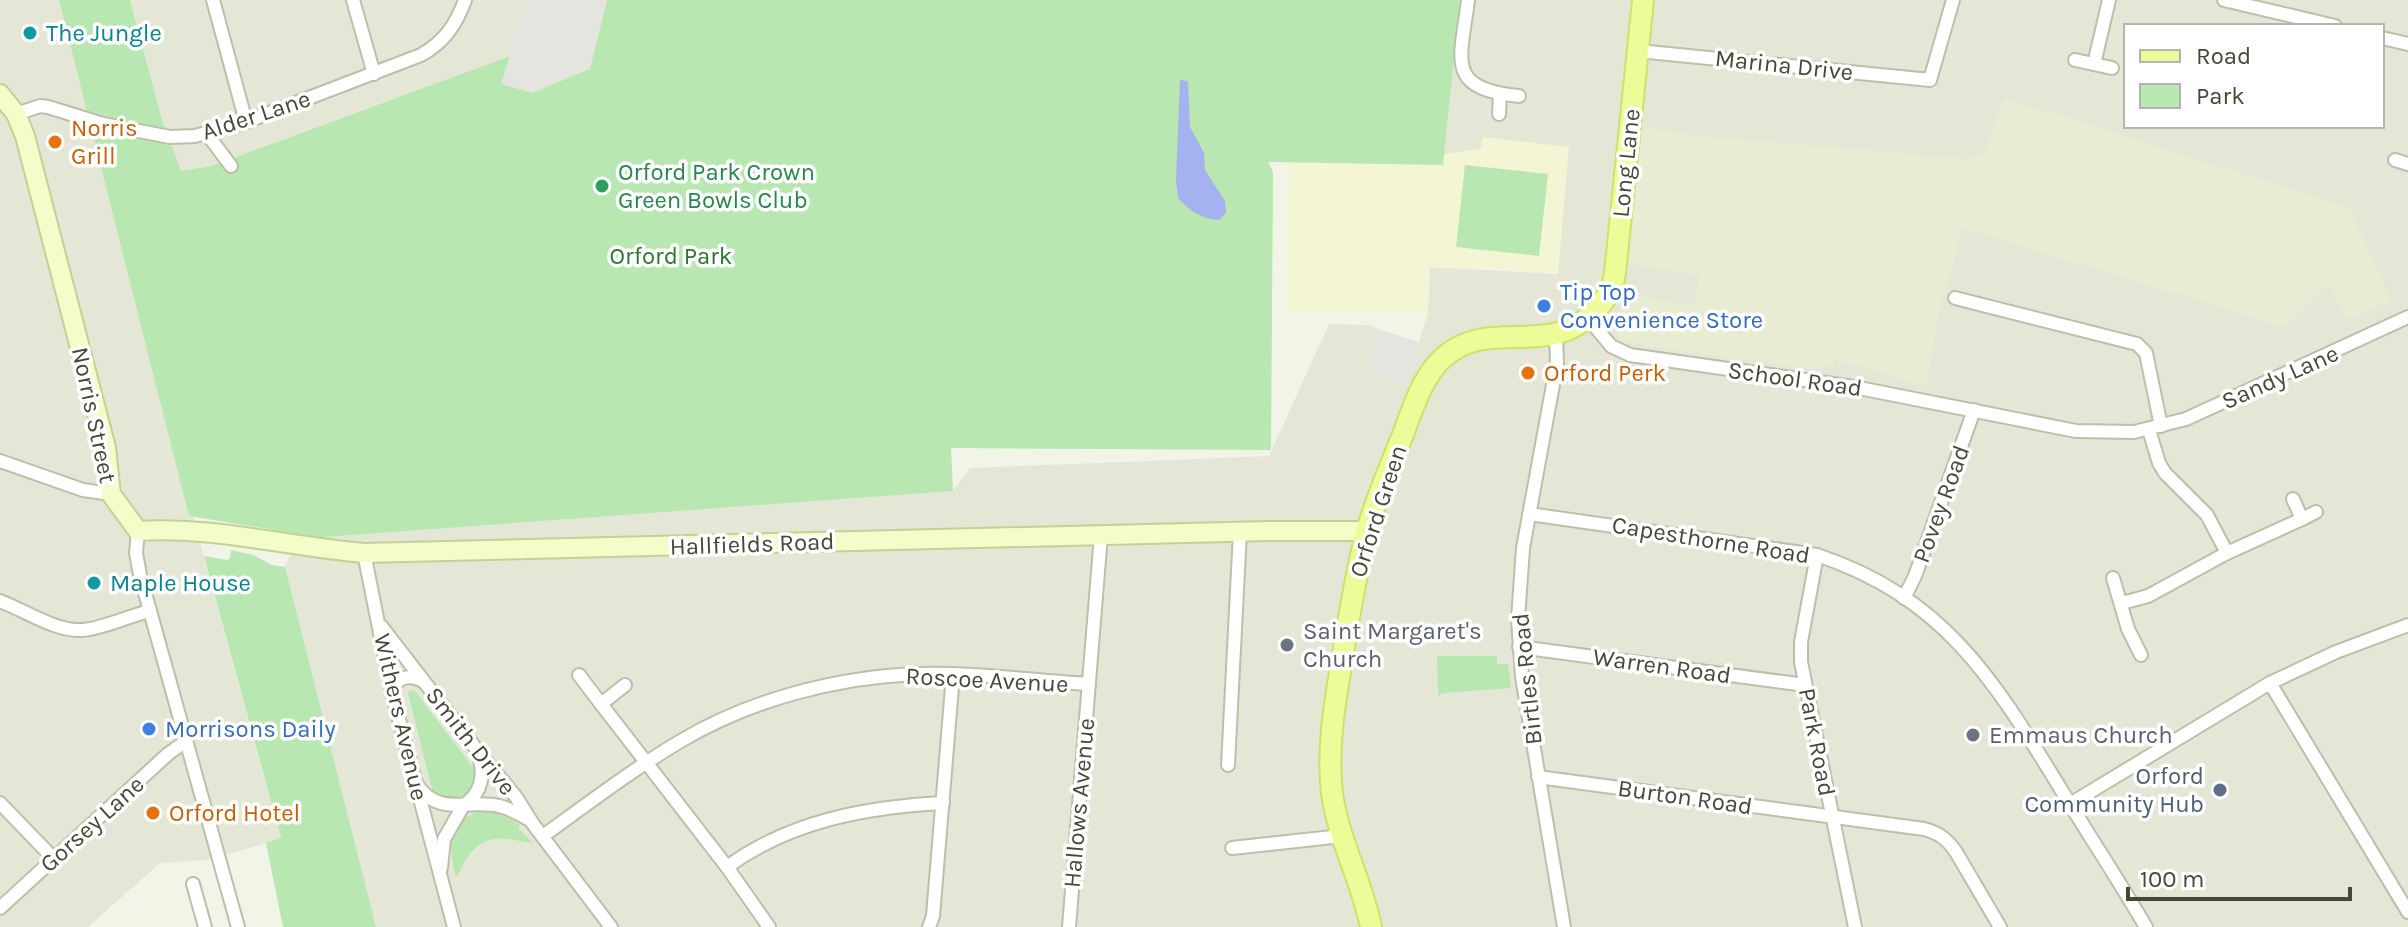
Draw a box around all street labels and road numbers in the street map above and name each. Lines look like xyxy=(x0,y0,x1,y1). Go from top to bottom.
street label: Marina Drive xyxy=(1714,44,1854,86)
street label: Alder Lane xyxy=(198,84,314,146)
street label: Long Lane xyxy=(1606,107,1646,219)
street label: Sandy Lane xyxy=(2217,339,2343,415)
street label: Norris Street xyxy=(66,344,122,486)
street label: School Road xyxy=(1726,356,1864,402)
street label: Orford Green xyxy=(1343,441,1413,581)
street label: Povey Road xyxy=(1907,441,1975,567)
street label: Capesthorne Road xyxy=(1610,511,1812,569)
street label: Hallfields Road xyxy=(669,527,835,561)
street label: Birtles Road xyxy=(1506,612,1548,746)
street label: Withers Avenue xyxy=(368,631,434,803)
street label: Warren Road xyxy=(1591,642,1733,690)
street label: Roscoe Avenue xyxy=(905,662,1069,698)
street label: Smith Drive xyxy=(420,681,522,801)
street label: Park Road xyxy=(1793,686,1841,798)
street label: Hallows Avenue xyxy=(1058,717,1100,889)
street label: Gorsey Lane xyxy=(34,770,150,878)
street label: Burton Road xyxy=(1616,774,1754,820)

